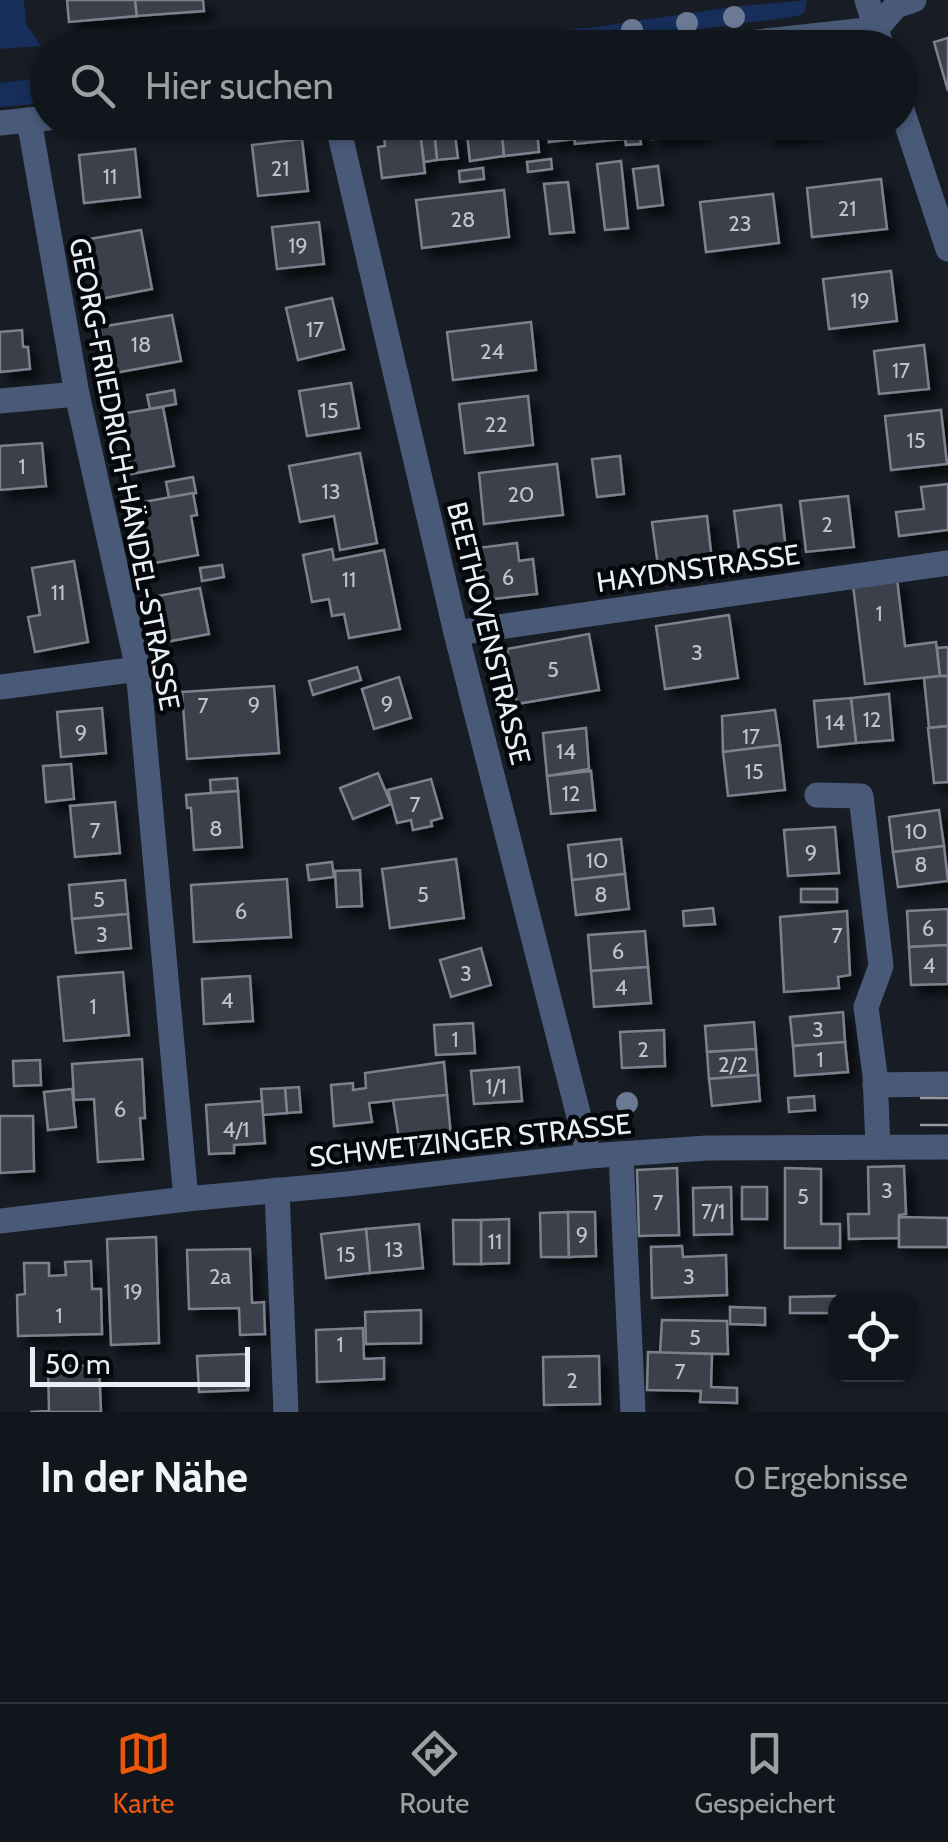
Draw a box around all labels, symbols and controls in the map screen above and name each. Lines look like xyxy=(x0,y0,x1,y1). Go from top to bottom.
search box xyxy=(30,30,918,140)
icon: search xyxy=(65,58,120,113)
text: Hier suchen xyxy=(145,62,334,109)
house number: 21 xyxy=(271,155,289,182)
house number: 11 xyxy=(103,163,117,190)
house number: 21 xyxy=(838,195,856,222)
house number: 28 xyxy=(451,206,475,233)
house number: 23 xyxy=(728,210,752,237)
house number: 19 xyxy=(288,232,308,259)
street label: GEORG-FRIEDRICH-HÄNDEL-STRASSE xyxy=(62,235,188,713)
house number: 19 xyxy=(850,287,870,314)
house number: 17 xyxy=(306,316,324,343)
house number: 18 xyxy=(131,331,151,358)
house number: 24 xyxy=(480,338,504,365)
house number: 17 xyxy=(892,357,910,384)
house number: 15 xyxy=(319,397,339,424)
house number: 22 xyxy=(484,411,508,438)
house number: 15 xyxy=(906,427,926,454)
house number: 1 xyxy=(18,453,26,480)
house number: 13 xyxy=(321,478,341,505)
house number: 20 xyxy=(508,481,534,508)
street label: BEETHOVENSTRASSE xyxy=(440,498,538,768)
house number: 2 xyxy=(821,511,833,538)
street label: HAYDNSTRASSE xyxy=(594,537,802,599)
house number: 6 xyxy=(502,564,514,591)
house number: 11 xyxy=(342,566,356,593)
house number: 11 xyxy=(51,579,65,606)
house number: 1 xyxy=(875,600,883,627)
house number: 3 xyxy=(691,639,703,666)
house number: 5 xyxy=(547,656,559,683)
house number: 9 xyxy=(381,690,393,717)
house number: 9 xyxy=(248,691,260,718)
house number: 7 xyxy=(197,692,209,719)
house number: 12 xyxy=(863,706,881,733)
house number: 14 xyxy=(825,709,845,736)
house number: 9 xyxy=(75,719,87,746)
house number: 17 xyxy=(742,723,760,750)
house number: 14 xyxy=(556,738,576,765)
house number: 15 xyxy=(744,758,764,785)
house number: 12 xyxy=(562,780,580,807)
house number: 7 xyxy=(409,791,421,818)
house number: 8 xyxy=(209,815,223,842)
house number: 7 xyxy=(89,817,101,844)
house number: 10 xyxy=(905,818,927,845)
house number: 9 xyxy=(805,839,817,866)
house number: 10 xyxy=(586,847,608,874)
house number: 8 xyxy=(914,851,928,878)
house number: 5 xyxy=(417,881,429,908)
house number: 8 xyxy=(594,881,608,908)
house number: 5 xyxy=(93,886,105,913)
house number: 6 xyxy=(235,898,247,925)
house number: 6 xyxy=(922,915,934,942)
house number: 3 xyxy=(96,921,108,948)
house number: 7 xyxy=(831,922,843,949)
house number: 6 xyxy=(612,938,624,965)
house number: 4 xyxy=(923,952,936,979)
house number: 3 xyxy=(460,960,472,987)
house number: 4 xyxy=(615,974,628,1001)
house number: 4 xyxy=(221,987,234,1014)
house number: 1 xyxy=(89,993,97,1020)
house number: 3 xyxy=(812,1016,824,1043)
house number: 1 xyxy=(451,1026,459,1053)
house number: 2 xyxy=(637,1036,649,1063)
house number: 1 xyxy=(816,1046,824,1073)
house number: 2/2 xyxy=(718,1051,748,1078)
house number: 1/1 xyxy=(485,1073,507,1100)
house number: 6 xyxy=(114,1096,126,1123)
street label: SCHWETZINGER STRASSE xyxy=(307,1106,633,1174)
house number: 4/1 xyxy=(223,1116,250,1143)
house number: 3 xyxy=(881,1177,893,1204)
house number: 5 xyxy=(797,1183,809,1210)
house number: 7 xyxy=(652,1189,664,1216)
house number: 7/1 xyxy=(701,1198,725,1225)
house number: 9 xyxy=(576,1221,588,1248)
house number: 11 xyxy=(488,1228,502,1255)
house number: 13 xyxy=(384,1236,404,1263)
house number: 15 xyxy=(336,1241,356,1268)
house number: 2a xyxy=(209,1263,231,1290)
house number: 3 xyxy=(683,1263,695,1290)
house number: 19 xyxy=(123,1278,143,1305)
map controls xyxy=(828,1292,918,1382)
button: locate xyxy=(828,1292,918,1382)
house number: 1 xyxy=(55,1302,63,1329)
house number: 5 xyxy=(689,1324,701,1351)
house number: 1 xyxy=(336,1331,344,1358)
scale bar xyxy=(30,1342,250,1386)
text: 50 m xyxy=(45,1347,111,1381)
house number: 7 xyxy=(674,1358,686,1385)
house number: 2 xyxy=(566,1367,578,1394)
text: In der Nähe xyxy=(40,1451,248,1503)
text: 0 Ergebnisse xyxy=(733,1458,908,1497)
tab: Karte xyxy=(113,1726,174,1820)
tab: Route xyxy=(399,1726,469,1820)
tab: Gespeichert xyxy=(694,1726,835,1820)

